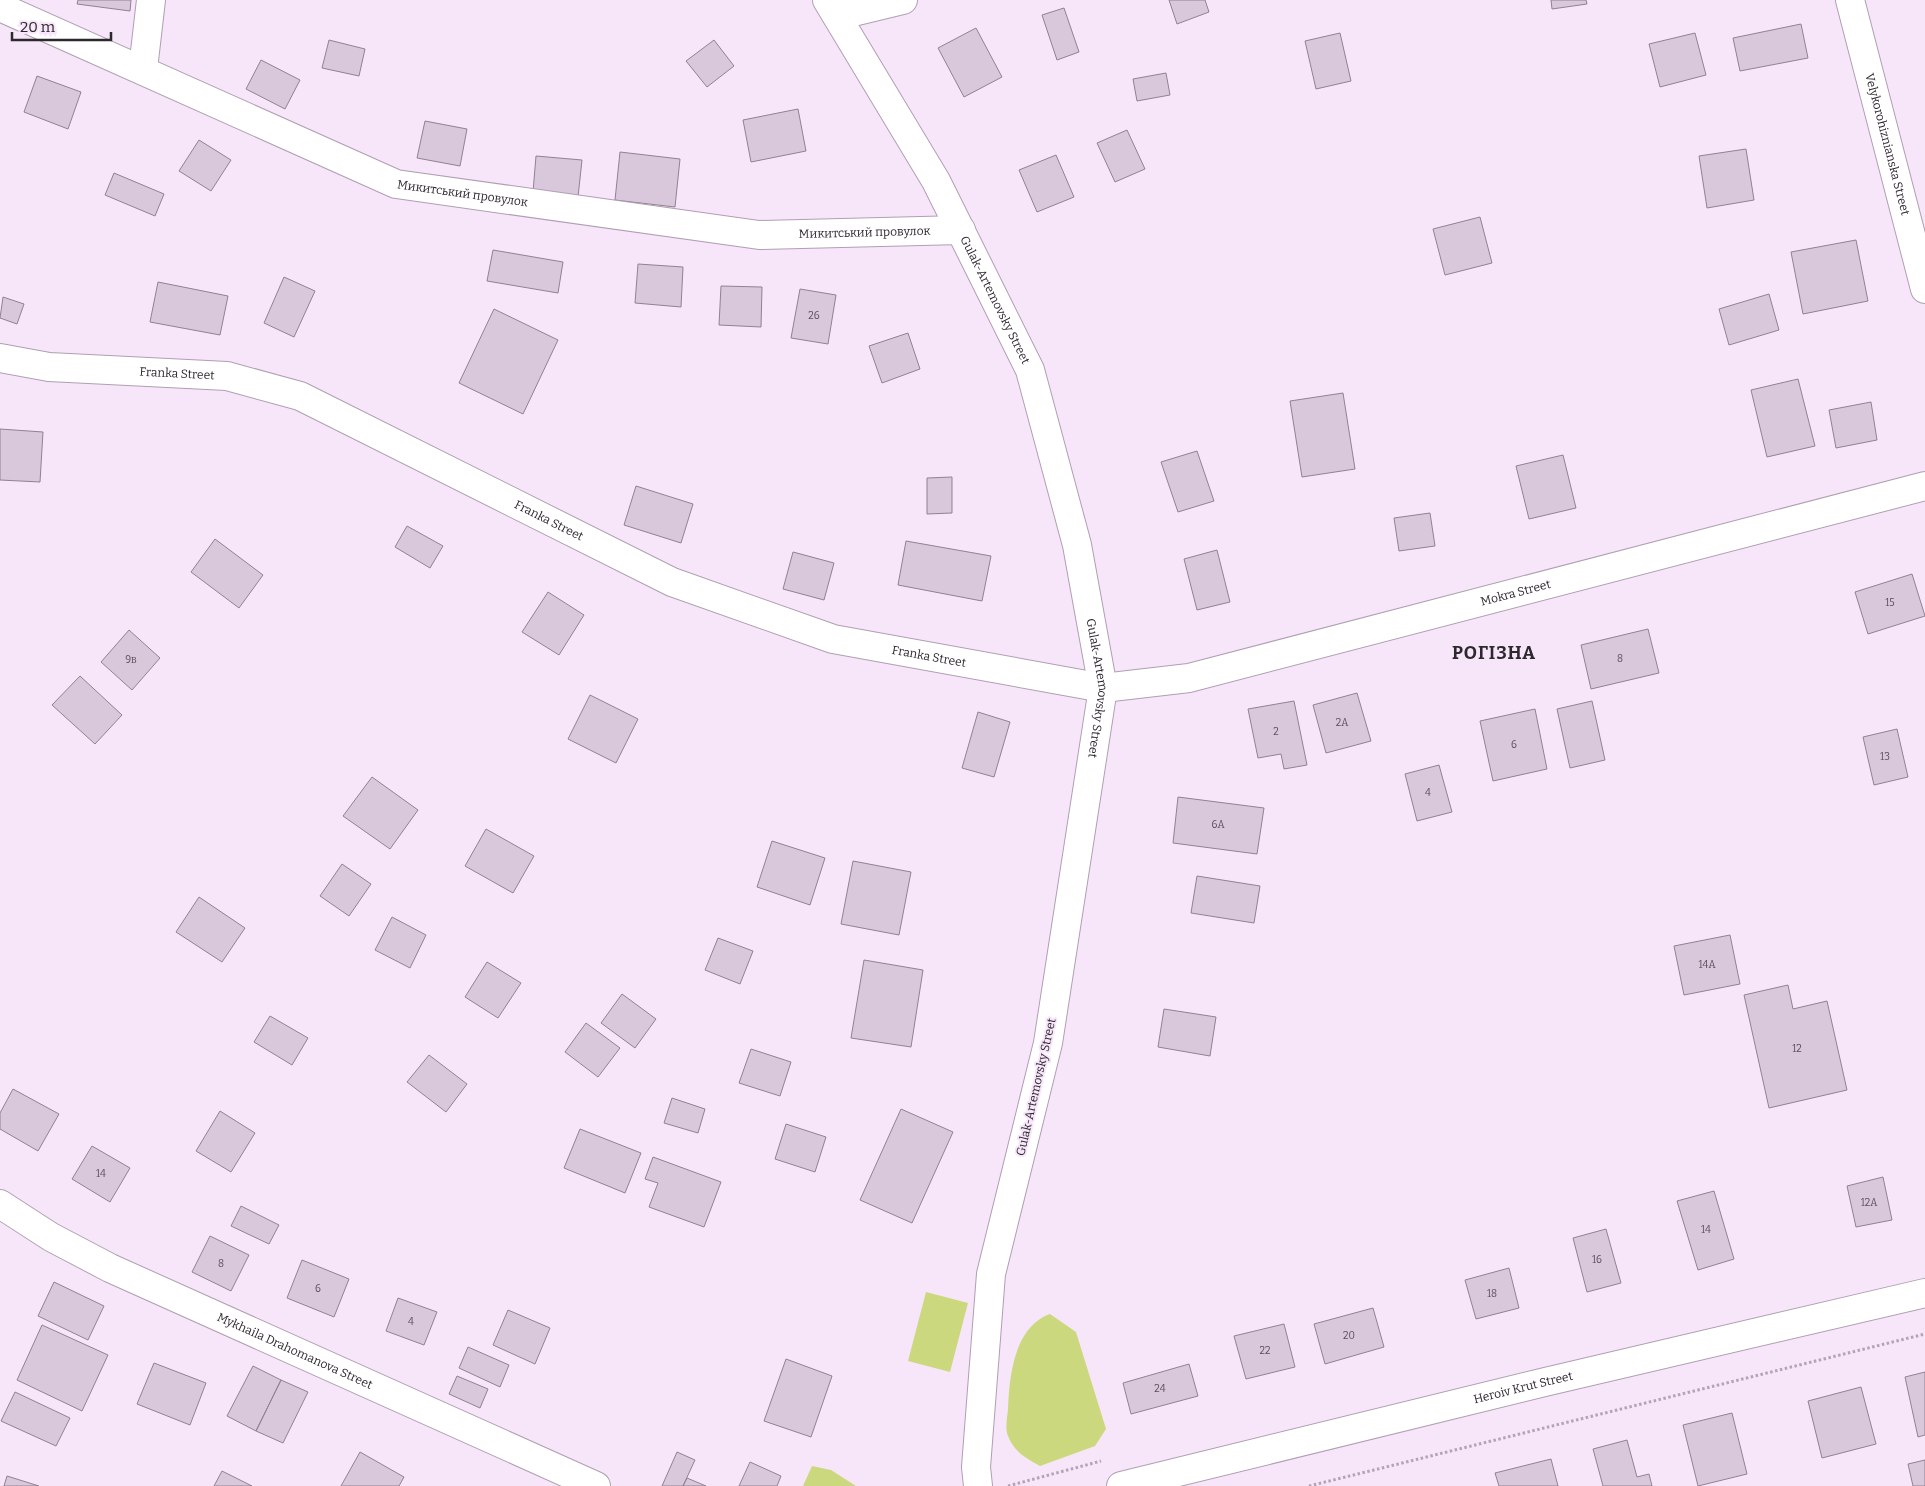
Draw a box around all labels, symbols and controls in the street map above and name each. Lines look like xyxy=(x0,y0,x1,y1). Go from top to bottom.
scale bar xyxy=(12,10,111,42)
text: 20 m xyxy=(20,18,56,36)
street label: Velykorohiznianska Street xyxy=(1862,72,1913,217)
street label: Микитський провулок xyxy=(396,177,529,209)
street label: Микитський провулок xyxy=(799,224,931,241)
street label: Gulak-Artemovsky Street xyxy=(957,234,1033,367)
house number: 26 xyxy=(808,310,820,322)
street label: Franka Street xyxy=(139,365,216,382)
street label: Franka Street xyxy=(512,497,586,544)
street label: Mokra Street xyxy=(1479,577,1553,609)
house number: 15 xyxy=(1885,597,1895,609)
street label: Gulak-Artemovsky Street xyxy=(1083,617,1110,760)
district label: РОГІЗНА xyxy=(1452,642,1536,664)
street label: Franka Street xyxy=(891,643,968,670)
house number: 8 xyxy=(1617,653,1623,665)
house number: 9в xyxy=(125,654,137,666)
house number: 2А xyxy=(1336,717,1349,729)
house number: 2 xyxy=(1273,726,1279,738)
house number: 6 xyxy=(1511,739,1517,751)
house number: 13 xyxy=(1880,751,1890,763)
house number: 4 xyxy=(1425,787,1431,799)
house number: 6А xyxy=(1212,819,1225,831)
house number: 14А xyxy=(1699,959,1716,971)
street label: Gulak-Artemovsky Street xyxy=(1013,1016,1059,1157)
house number: 12 xyxy=(1792,1043,1802,1055)
house number: 14 xyxy=(96,1168,106,1180)
house number: 12А xyxy=(1861,1197,1878,1209)
house number: 14 xyxy=(1701,1224,1711,1236)
house number: 16 xyxy=(1592,1254,1602,1266)
house number: 8 xyxy=(218,1258,224,1270)
house number: 6 xyxy=(315,1283,321,1295)
house number: 18 xyxy=(1487,1288,1497,1300)
street label: Mykhaila Drahomanova Street xyxy=(215,1310,375,1392)
house number: 4 xyxy=(408,1316,414,1328)
house number: 20 xyxy=(1343,1330,1355,1342)
house number: 22 xyxy=(1260,1345,1270,1357)
street label: Heroiv Krut Street xyxy=(1472,1369,1575,1406)
house number: 24 xyxy=(1154,1383,1166,1395)

